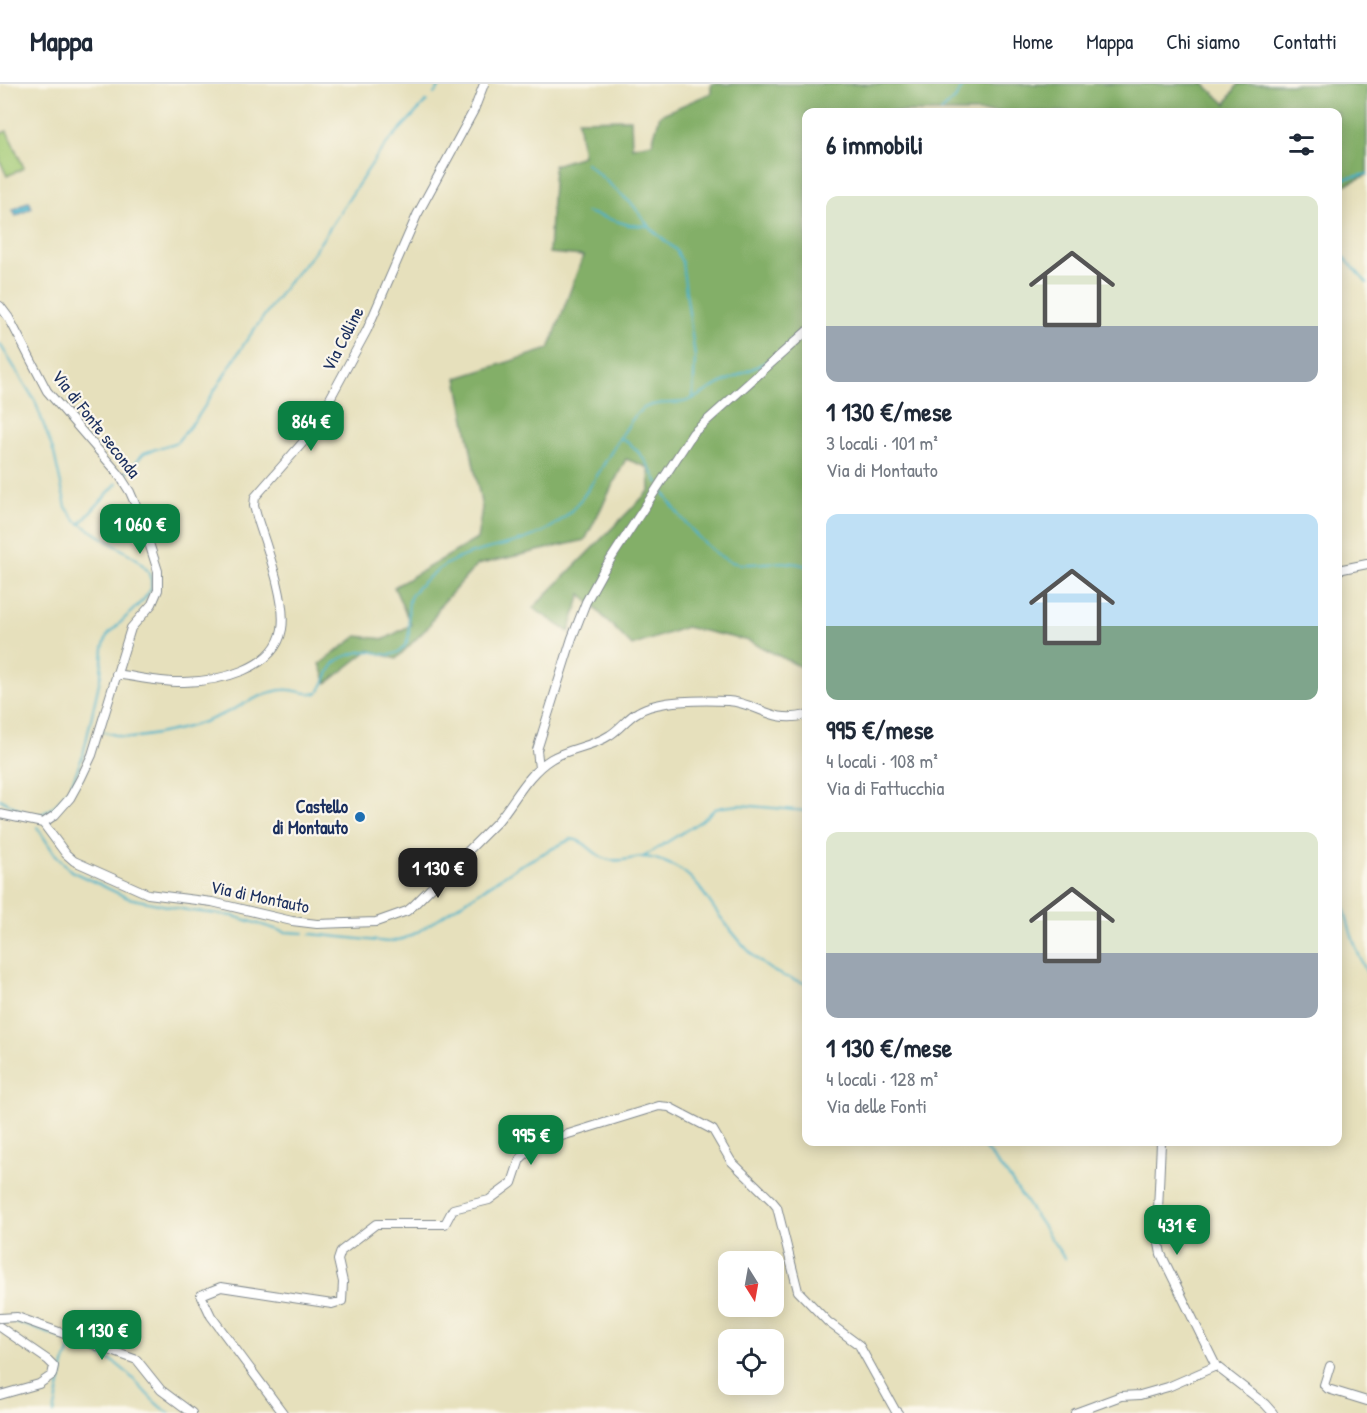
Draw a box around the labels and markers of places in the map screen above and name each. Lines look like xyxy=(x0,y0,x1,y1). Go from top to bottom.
pin: 864 € xyxy=(269,401,353,452)
pin: 1 060 € xyxy=(85,504,195,555)
place label: Castello di Montauto xyxy=(273,794,349,840)
marker: Castello di Montauto xyxy=(353,810,367,824)
pin: 1 130 € xyxy=(383,848,493,899)
pin: 995 € xyxy=(489,1115,573,1166)
pin: 431 € xyxy=(1135,1205,1219,1256)
pin: 1 130 € xyxy=(47,1310,157,1361)

